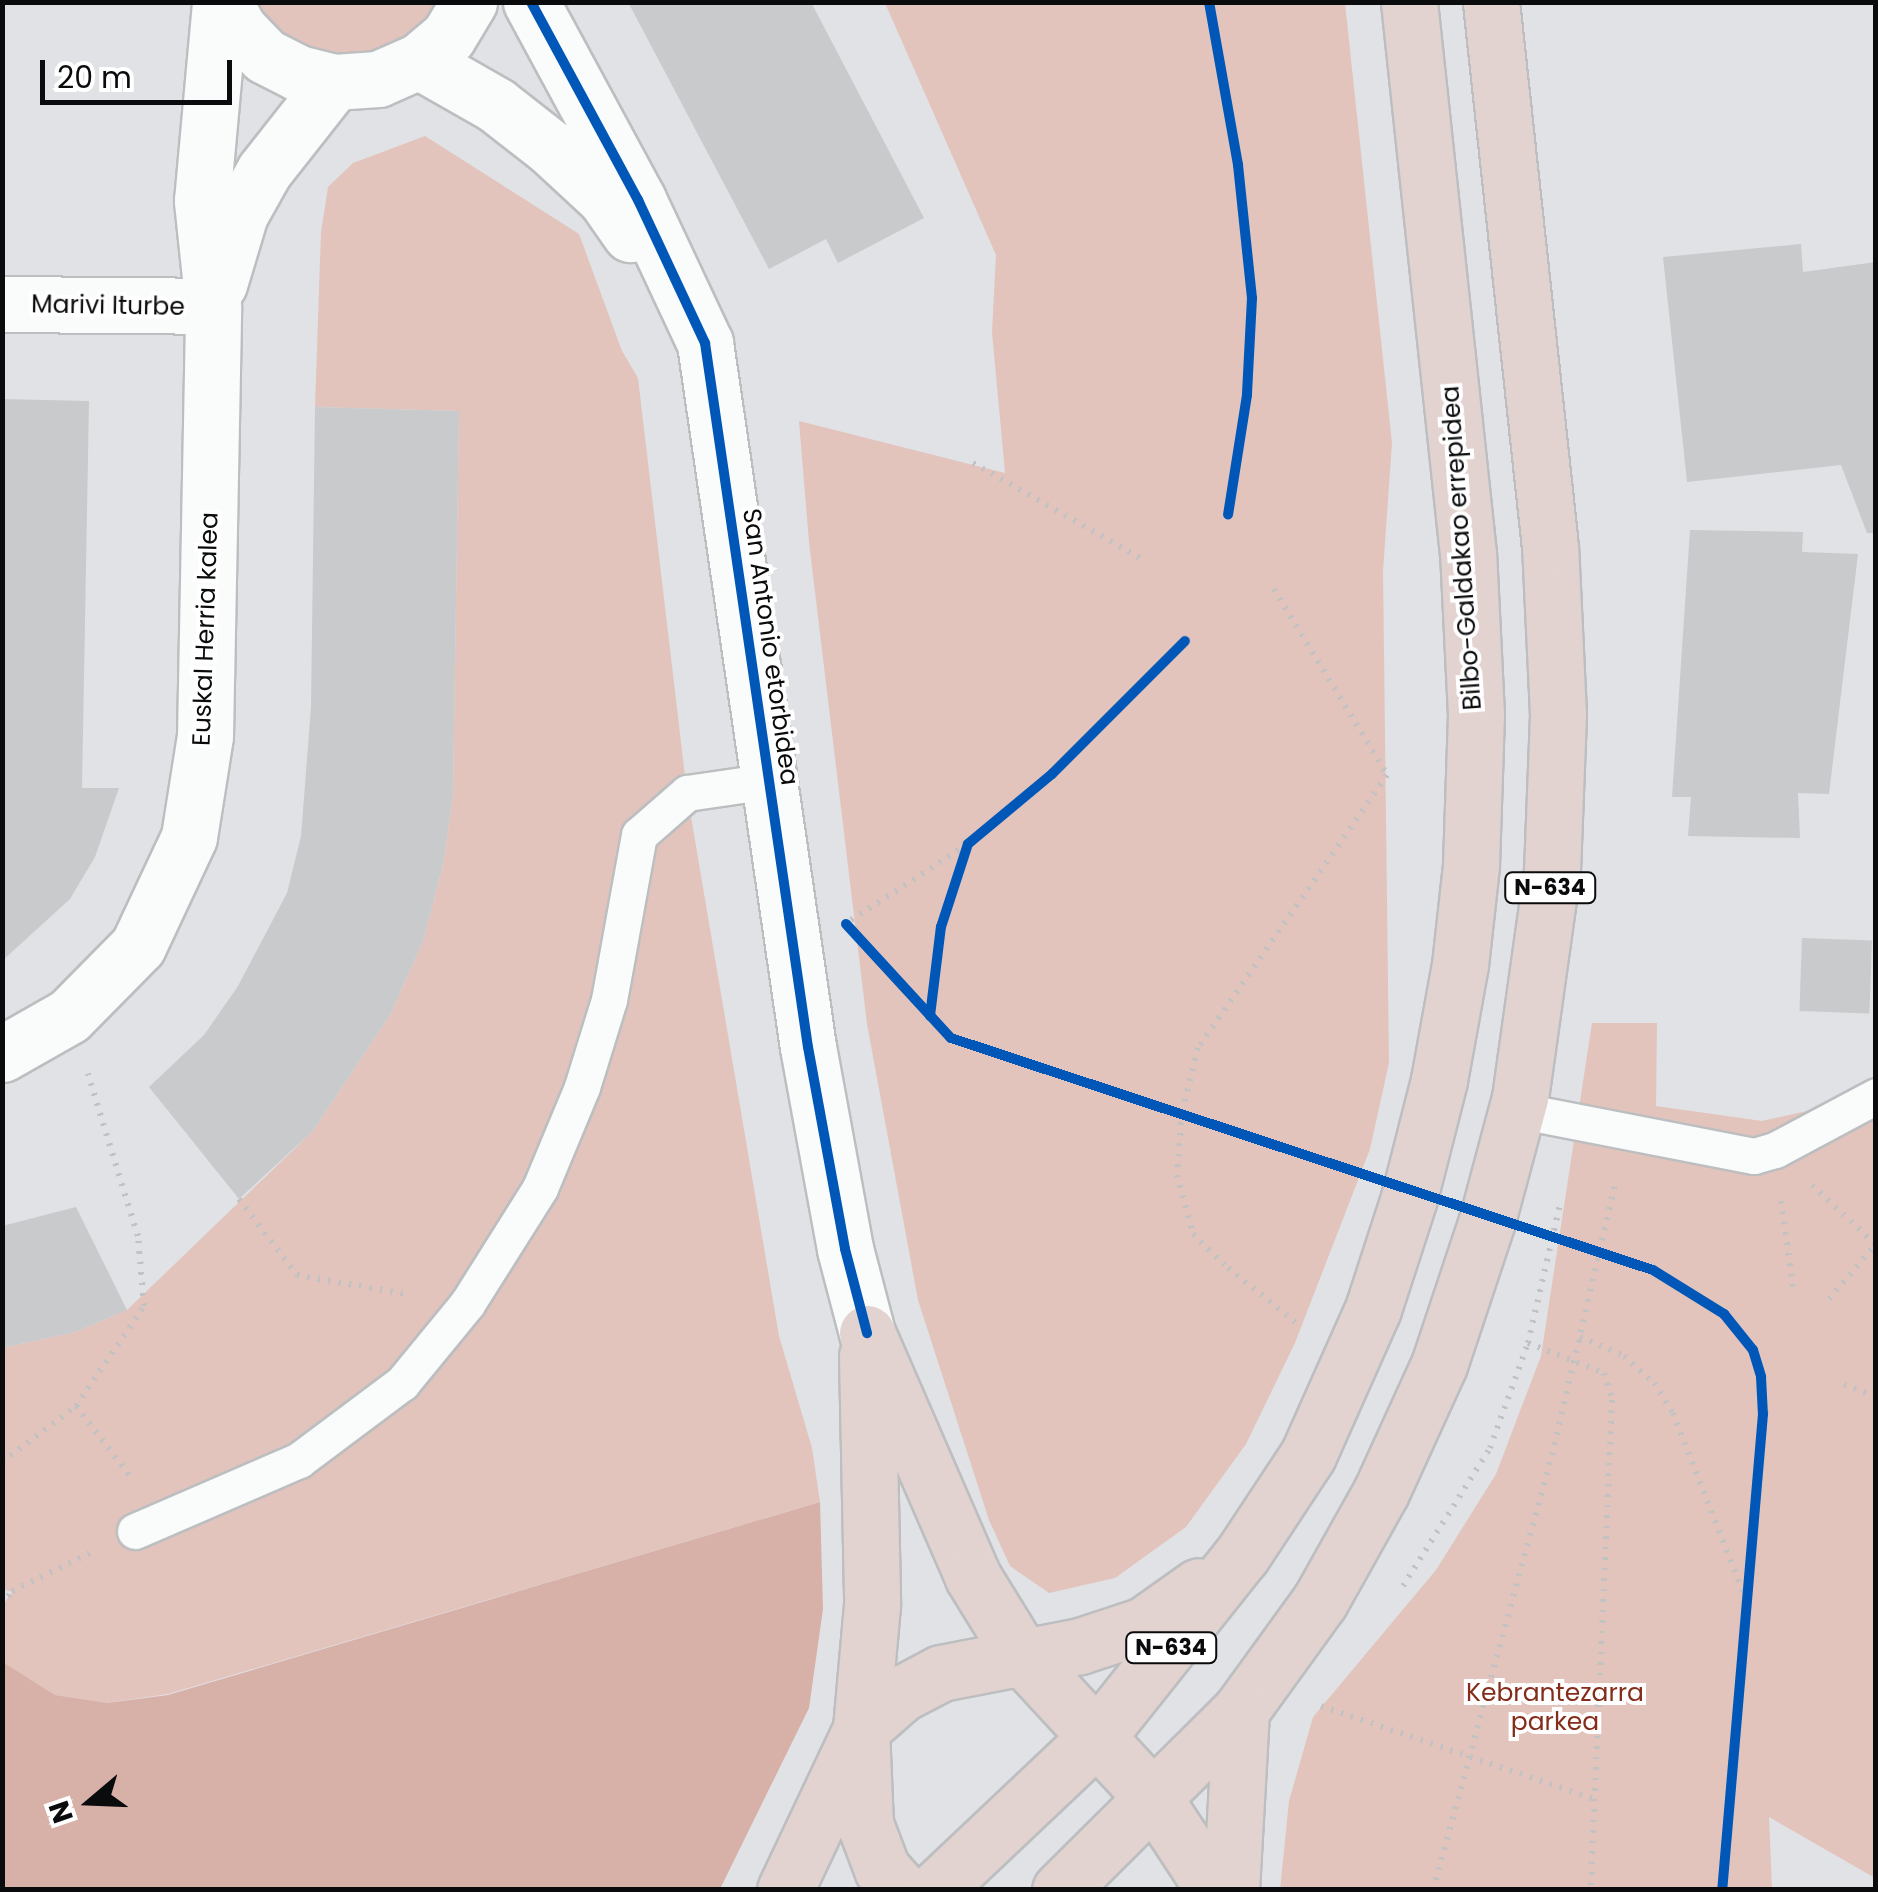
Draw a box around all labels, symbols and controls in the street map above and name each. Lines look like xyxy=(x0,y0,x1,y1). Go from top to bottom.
scale bar xyxy=(45,40,238,102)
text: 20 m xyxy=(57,56,132,99)
street label: Marivi Iturbe xyxy=(31,290,185,322)
street label: Bilbo-Galdakao errepidea xyxy=(1436,385,1488,711)
street label: San Antonio etorbidea xyxy=(736,507,804,787)
street label: Euskal Herria kalea xyxy=(187,512,225,746)
road number: N-634 xyxy=(1502,871,1598,905)
road number: N-634 xyxy=(1124,1631,1218,1665)
park label: Kebrantezarra parkea xyxy=(1466,1679,1644,1738)
north arrow xyxy=(40,1752,140,1852)
text: N xyxy=(39,1796,83,1828)

